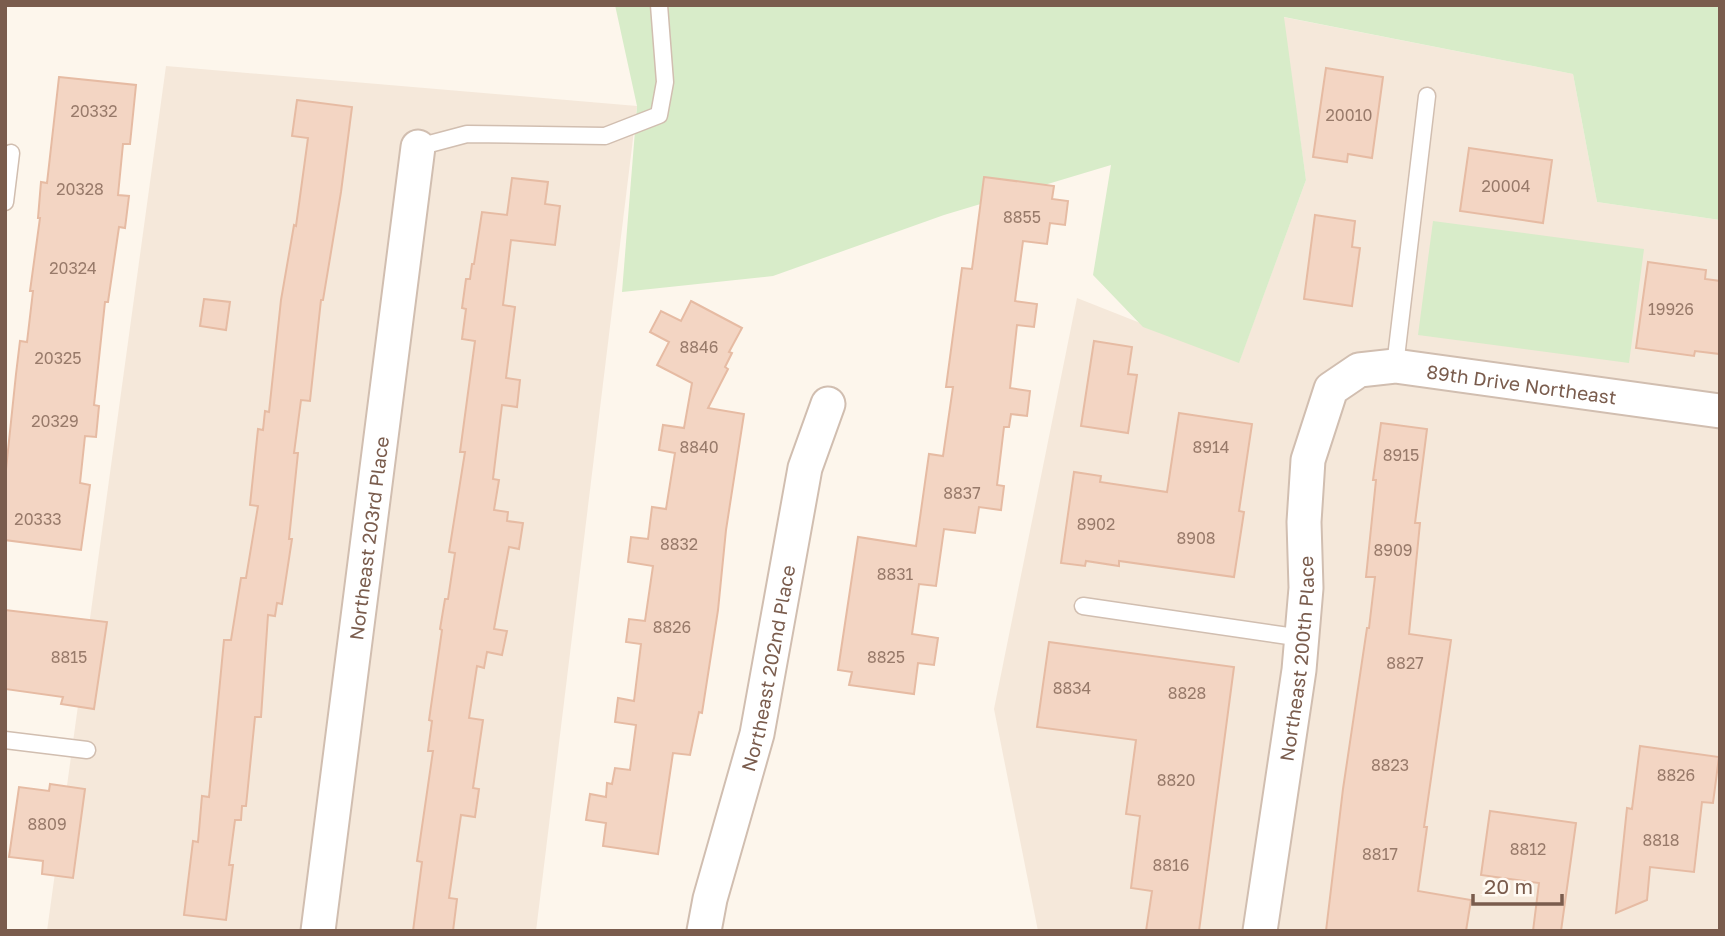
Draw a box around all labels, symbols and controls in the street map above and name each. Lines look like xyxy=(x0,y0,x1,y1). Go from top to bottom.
house number: 20332 xyxy=(70,101,118,121)
house number: 20010 xyxy=(1326,105,1372,125)
house number: 20004 xyxy=(1482,176,1530,196)
house number: 20328 xyxy=(56,179,104,199)
house number: 8855 xyxy=(1003,207,1041,227)
house number: 20324 xyxy=(49,258,97,278)
house number: 19926 xyxy=(1648,299,1694,319)
house number: 8846 xyxy=(680,337,718,357)
house number: 20325 xyxy=(34,348,82,368)
street label: 89th Drive Northeast xyxy=(1425,359,1618,408)
house number: 20329 xyxy=(31,411,79,431)
street label: Northeast 203rd Place xyxy=(344,435,393,642)
house number: 8840 xyxy=(679,437,719,457)
house number: 8914 xyxy=(1193,437,1229,457)
house number: 8915 xyxy=(1383,445,1419,465)
house number: 8837 xyxy=(943,483,981,503)
house number: 20333 xyxy=(14,509,62,529)
house number: 8902 xyxy=(1077,514,1115,534)
house number: 8908 xyxy=(1176,528,1216,548)
house number: 8832 xyxy=(660,534,698,554)
house number: 8909 xyxy=(1373,540,1413,560)
street label: Northeast 200th Place xyxy=(1274,556,1317,763)
street label: Northeast 202nd Place xyxy=(736,563,799,774)
house number: 8831 xyxy=(877,564,914,584)
house number: 8826 xyxy=(653,617,691,637)
house number: 8815 xyxy=(51,647,87,667)
house number: 8825 xyxy=(867,647,905,667)
house number: 8827 xyxy=(1386,653,1424,673)
house number: 8834 xyxy=(1053,678,1091,698)
house number: 8828 xyxy=(1168,683,1206,703)
house number: 8823 xyxy=(1371,755,1409,775)
house number: 8826 xyxy=(1657,765,1695,785)
house number: 8820 xyxy=(1157,770,1195,790)
house number: 8809 xyxy=(27,814,67,834)
house number: 8818 xyxy=(1642,830,1680,850)
house number: 8812 xyxy=(1510,839,1546,859)
house number: 8817 xyxy=(1362,844,1398,864)
house number: 8816 xyxy=(1153,855,1189,875)
scale bar xyxy=(1473,862,1562,906)
text: 20 m xyxy=(1484,873,1533,899)

